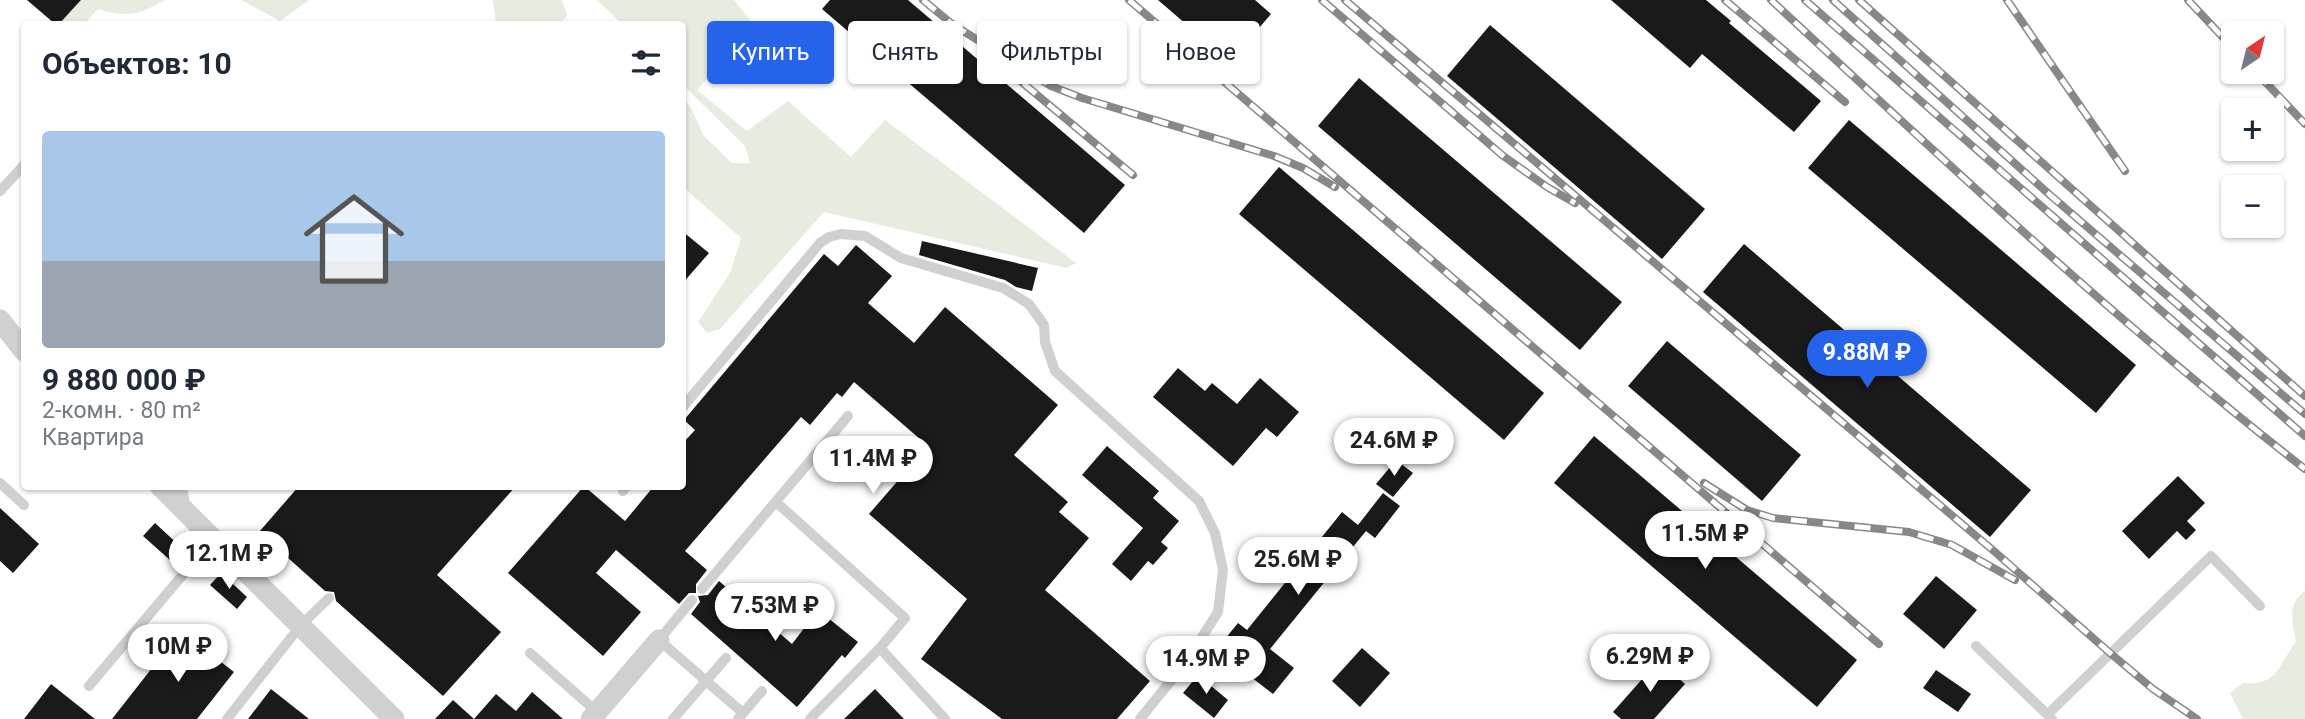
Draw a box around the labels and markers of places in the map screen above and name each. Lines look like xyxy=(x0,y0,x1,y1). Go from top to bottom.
pin: 9.88M ₽ xyxy=(1802,330,1932,390)
pin: 24.6M ₽ xyxy=(1329,419,1459,478)
pin: 11.4M ₽ xyxy=(808,436,938,496)
pin: 11.5M ₽ xyxy=(1640,512,1770,571)
pin: 12.1M ₽ xyxy=(164,532,294,591)
pin: 25.6M ₽ xyxy=(1233,538,1363,597)
pin: 7.53M ₽ xyxy=(710,584,840,643)
pin: 10M ₽ xyxy=(129,624,227,684)
pin: 6.29M ₽ xyxy=(1585,634,1715,694)
pin: 14.9M ₽ xyxy=(1141,636,1271,696)

